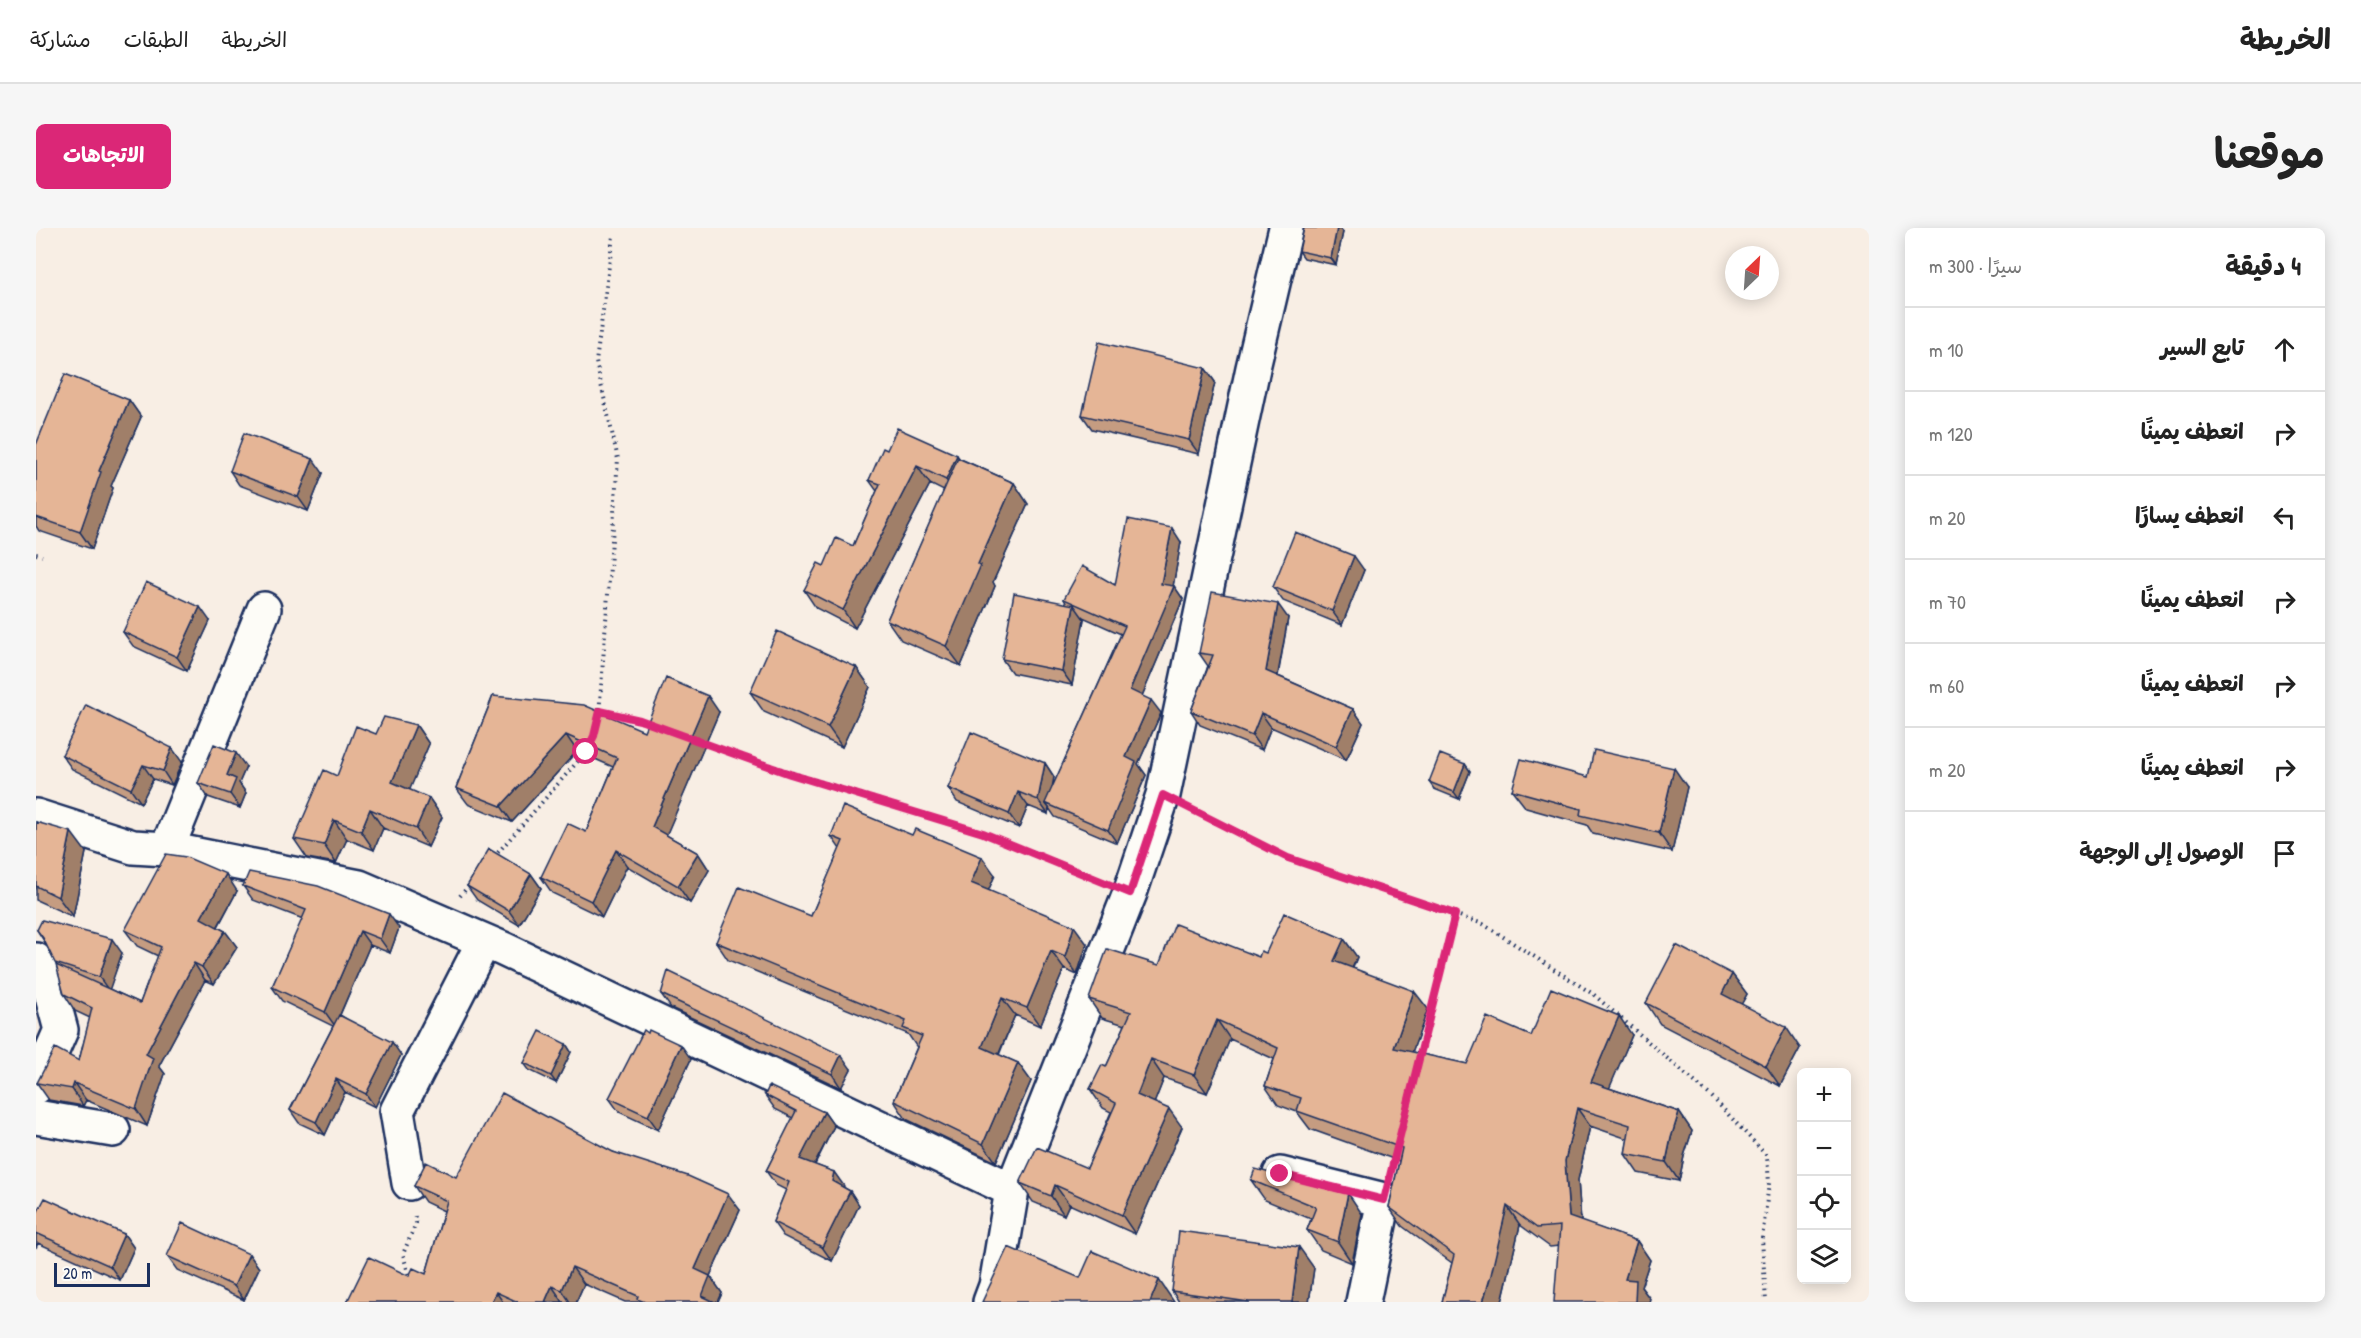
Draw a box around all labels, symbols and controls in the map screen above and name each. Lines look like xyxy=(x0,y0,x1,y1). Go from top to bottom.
text: الخريطة xyxy=(2240,20,2331,58)
text: مشاركة xyxy=(30,25,91,54)
text: الطبقات xyxy=(124,25,189,54)
text: الخريطة xyxy=(222,25,287,54)
button: الاتجاهات xyxy=(36,124,171,189)
text: موقعنا xyxy=(2214,124,2325,181)
north arrow xyxy=(1725,246,1779,300)
text: 4 دقيقة xyxy=(2225,248,2301,283)
text: سيرًا · 300 m xyxy=(1929,252,2022,279)
text: تابع السير xyxy=(2161,332,2244,362)
icon: ahead xyxy=(2268,333,2301,366)
text: 10 m xyxy=(1929,336,1963,363)
text: انعطف يمينًا xyxy=(2141,416,2244,446)
icon: right xyxy=(2268,417,2301,450)
text: 120 m xyxy=(1929,420,1973,447)
text: انعطف يسارًا xyxy=(2135,500,2244,530)
icon: left xyxy=(2268,501,2301,534)
text: 20 m xyxy=(1929,504,1966,531)
text: انعطف يمينًا xyxy=(2141,584,2244,614)
icon: right xyxy=(2268,585,2301,618)
text: 70 m xyxy=(1929,588,1966,615)
text: انعطف يمينًا xyxy=(2141,668,2244,698)
icon: right xyxy=(2268,669,2301,702)
text: 60 m xyxy=(1929,672,1964,699)
route start xyxy=(572,738,598,764)
text: انعطف يمينًا xyxy=(2141,752,2244,782)
icon: right xyxy=(2268,753,2301,786)
text: 20 m xyxy=(1929,756,1966,783)
text: الوصول إلى الوجهة xyxy=(2079,836,2244,866)
icon: arrive xyxy=(2268,837,2301,870)
map controls xyxy=(1797,1068,1851,1284)
button: + xyxy=(1797,1068,1851,1122)
button: − xyxy=(1797,1122,1851,1176)
route end xyxy=(1266,1160,1292,1186)
button: locate xyxy=(1797,1176,1851,1230)
button: layers xyxy=(1797,1230,1851,1284)
scale bar xyxy=(54,1260,150,1288)
text: 20 m xyxy=(63,1262,92,1284)

